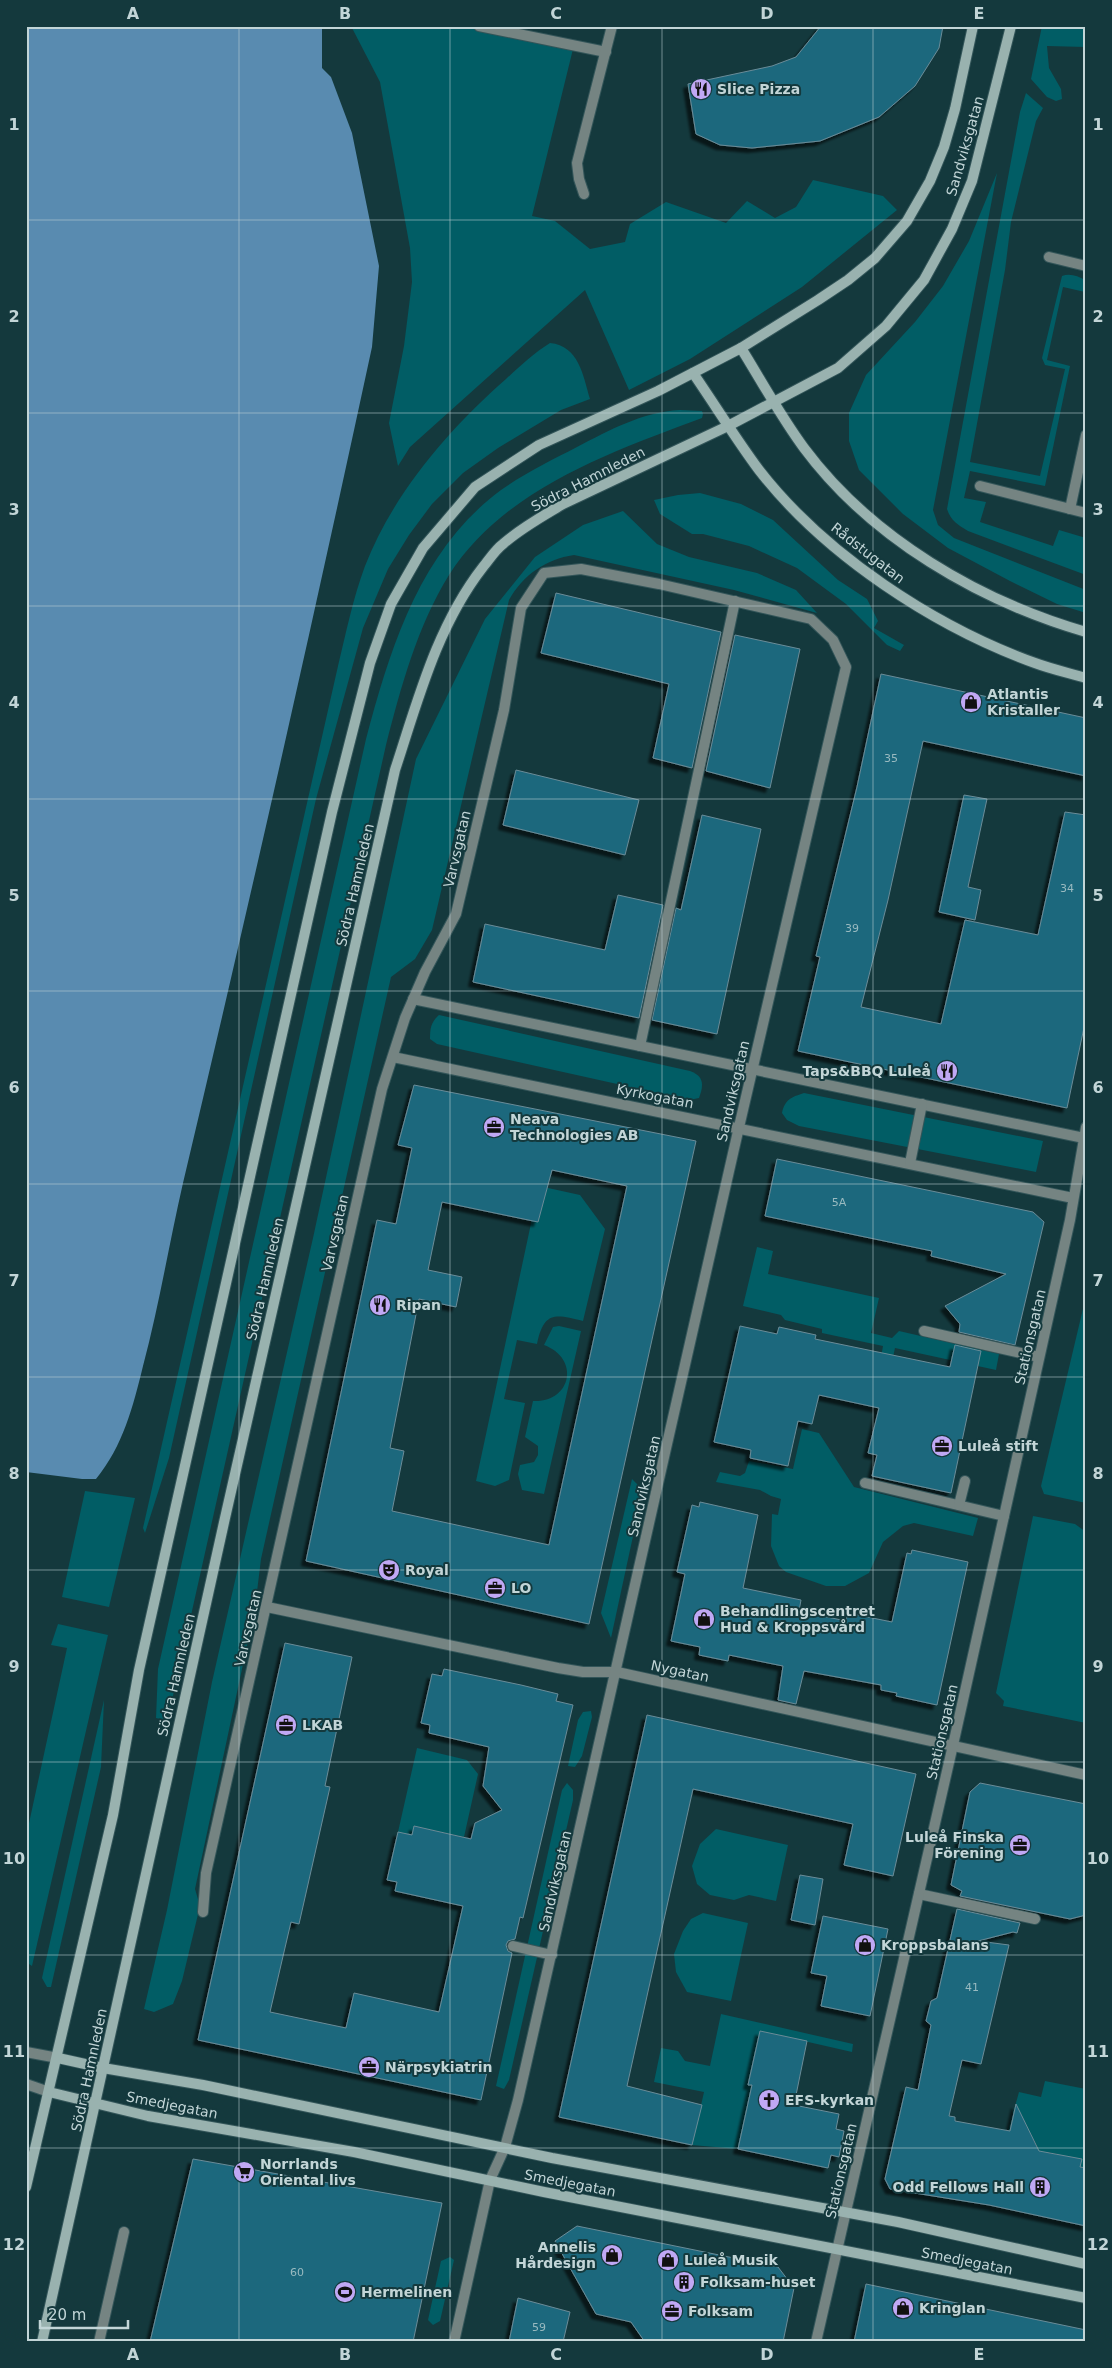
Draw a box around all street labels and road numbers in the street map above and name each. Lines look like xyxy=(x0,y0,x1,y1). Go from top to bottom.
street label: Sandviksgatan xyxy=(943,94,987,198)
street label: Södra Hamnleden xyxy=(528,443,648,515)
street label: Rådstugatan xyxy=(828,519,908,587)
street label: Varvsgatan xyxy=(440,809,474,889)
street label: Södra Hamnleden xyxy=(333,822,377,948)
street label: Sandviksgatan xyxy=(714,1039,752,1143)
street label: Kyrkogatan xyxy=(615,1081,695,1111)
street label: Varvsgatan xyxy=(318,1193,352,1273)
street label: Södra Hamnleden xyxy=(243,1216,287,1342)
street label: Stationsgatan xyxy=(1011,1288,1049,1386)
street label: Sandviksgatan xyxy=(625,1434,663,1538)
street label: Varvsgatan xyxy=(231,1588,265,1668)
street label: Södra Hamnleden xyxy=(154,1612,198,1738)
street label: Nygatan xyxy=(649,1657,711,1685)
street label: Stationsgatan xyxy=(923,1683,961,1781)
street label: Sandviksgatan xyxy=(536,1829,574,1933)
street label: Södra Hamnleden xyxy=(68,2007,110,2133)
street label: Smedjegatan xyxy=(125,2088,219,2122)
street label: Stationsgatan xyxy=(822,2122,860,2220)
street label: Smedjegatan xyxy=(523,2166,617,2200)
street label: Smedjegatan xyxy=(920,2244,1014,2278)

